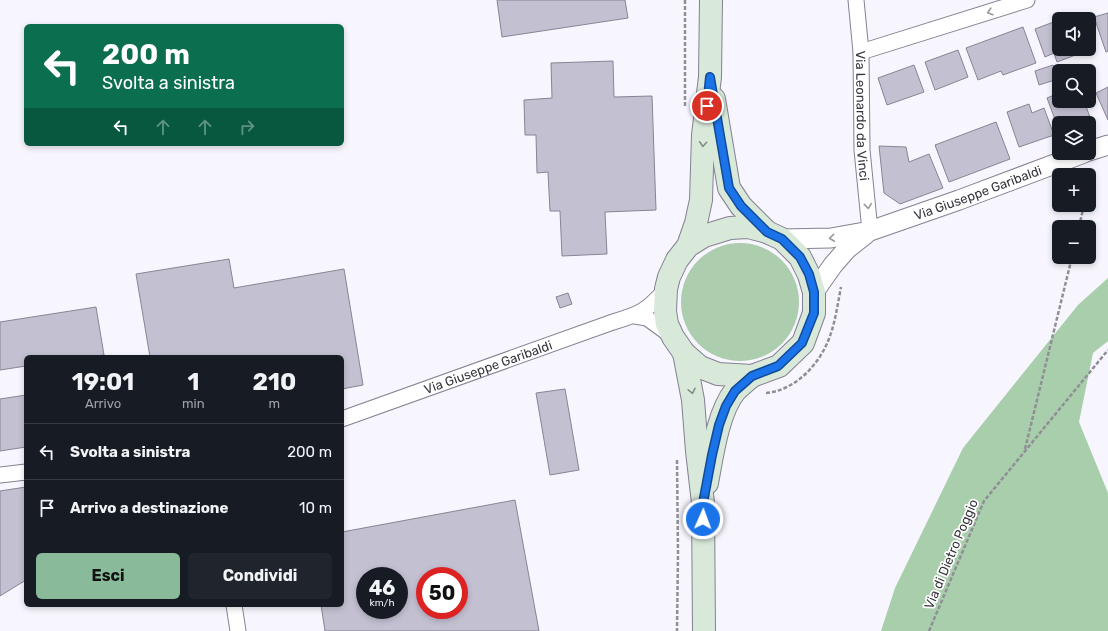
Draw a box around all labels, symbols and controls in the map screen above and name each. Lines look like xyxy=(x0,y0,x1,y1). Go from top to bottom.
one-way arrow xyxy=(986,7,993,16)
map controls xyxy=(1052,12,1096,264)
button: sound xyxy=(1052,12,1096,56)
text: 200 m xyxy=(102,38,190,71)
icon: left xyxy=(36,40,88,92)
street label: Via Leonardo da Vinci xyxy=(853,51,872,181)
button: search xyxy=(1052,64,1096,108)
text: Svolta a sinistra xyxy=(102,72,235,94)
pin xyxy=(690,89,724,123)
icon: arrive xyxy=(696,95,718,117)
icon: left xyxy=(110,116,132,138)
icon: ahead xyxy=(152,116,174,138)
icon: ahead xyxy=(194,116,216,138)
icon: right xyxy=(236,116,258,138)
button: layers xyxy=(1052,116,1096,160)
one-way arrow xyxy=(698,141,707,147)
street label: Via Giuseppe Garibaldi xyxy=(912,162,1044,223)
button: + xyxy=(1052,168,1096,212)
one-way arrow xyxy=(863,203,872,209)
button: − xyxy=(1052,220,1096,264)
one-way arrow xyxy=(829,233,835,242)
street label: Via Giuseppe Garibaldi xyxy=(422,337,554,397)
text: 19:01 xyxy=(72,368,134,396)
text: 1 xyxy=(187,368,199,396)
text: 210 xyxy=(252,368,296,396)
one-way arrow xyxy=(687,388,695,394)
text: Arrivo xyxy=(85,396,121,411)
text: min xyxy=(182,396,205,411)
text: m xyxy=(269,396,280,411)
icon: left xyxy=(36,441,58,463)
text: Svolta a sinistra xyxy=(70,443,190,461)
text: 200 m xyxy=(287,443,332,461)
icon: arrive xyxy=(36,497,58,519)
street label: Via di Dietro Poggio xyxy=(921,497,982,612)
position arrow xyxy=(682,498,724,540)
text: Arrivo a destinazione xyxy=(70,499,228,517)
text: 10 m xyxy=(299,499,332,517)
button: Esci xyxy=(36,553,180,599)
button: Condividi xyxy=(188,553,332,599)
speed limit sign: 50 xyxy=(416,567,468,619)
text: 46 xyxy=(369,576,395,600)
text: km/h xyxy=(370,597,394,609)

